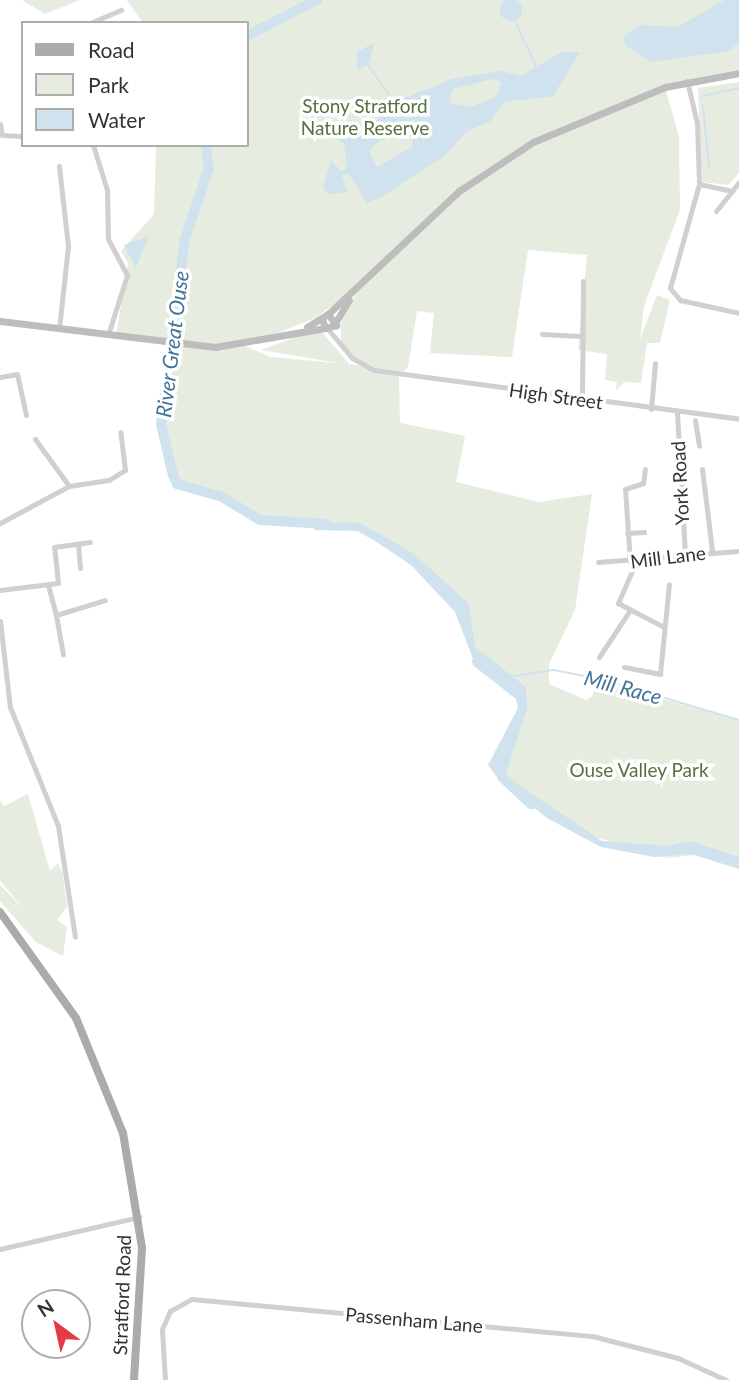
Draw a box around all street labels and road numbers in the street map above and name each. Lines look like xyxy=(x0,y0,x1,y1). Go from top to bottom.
street label: High Street xyxy=(508,378,604,414)
street label: York Road xyxy=(666,440,694,526)
street label: Mill Lane xyxy=(629,541,707,573)
street label: Stratford Road xyxy=(109,1234,135,1356)
street label: Passenham Lane xyxy=(344,1303,484,1337)

